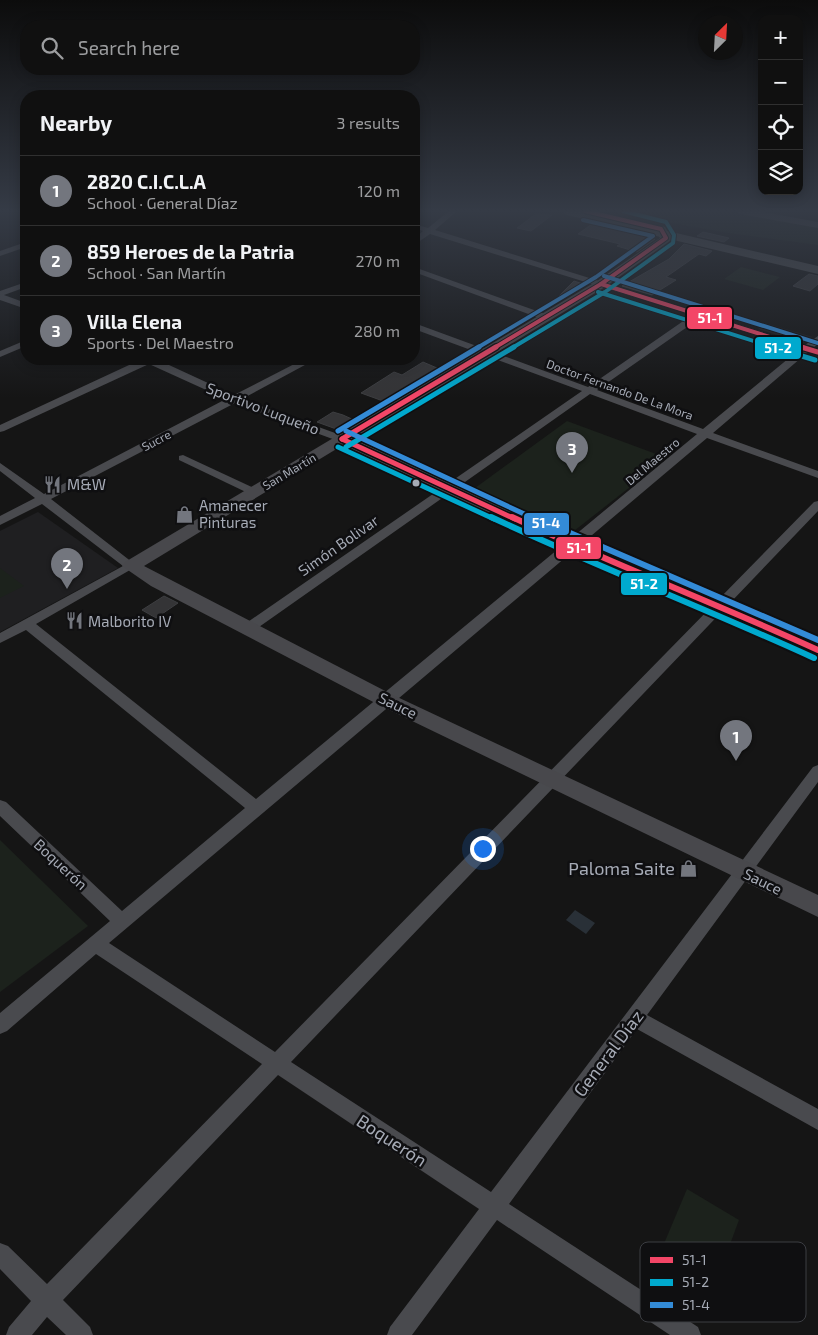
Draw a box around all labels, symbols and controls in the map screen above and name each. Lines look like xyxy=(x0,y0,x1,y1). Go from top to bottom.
north arrow xyxy=(698,15,743,60)
map controls xyxy=(758,15,803,195)
button: + xyxy=(758,15,803,60)
search box xyxy=(20,20,420,75)
icon: search xyxy=(38,34,66,62)
text: Search here xyxy=(78,36,180,59)
button: − xyxy=(758,60,803,105)
button: locate xyxy=(758,105,803,150)
text: Nearby xyxy=(40,110,112,135)
text: 3 results xyxy=(337,113,400,132)
button: layers xyxy=(758,150,803,195)
text: 2820 C.I.C.L.A xyxy=(87,170,206,193)
text: 1 xyxy=(53,181,59,200)
text: 120 m xyxy=(357,181,400,200)
text: School · General Díaz xyxy=(87,193,238,212)
text: 859 Heroes de la Patria xyxy=(87,240,294,263)
text: 2 xyxy=(51,251,61,270)
text: 270 m xyxy=(356,251,400,270)
text: School · San Martín xyxy=(87,263,226,282)
line badge: 51-1 xyxy=(686,306,733,330)
text: 51-1 xyxy=(697,309,723,326)
text: Villa Elena xyxy=(87,310,182,333)
text: 3 xyxy=(51,321,61,340)
text: 280 m xyxy=(354,321,400,340)
text: Sports · Del Maestro xyxy=(87,333,234,352)
line badge: 51-2 xyxy=(754,336,802,360)
text: 51-2 xyxy=(764,339,792,356)
street label: Doctor Fernando De La Mora xyxy=(545,356,695,422)
street label: Sportivo Luqueño xyxy=(204,378,322,438)
street label: Sucre xyxy=(139,427,173,453)
pin: 3 xyxy=(556,432,588,473)
street label: Del Maestro xyxy=(622,434,682,488)
street label: San Martín xyxy=(260,450,318,492)
restaurant icon: M&W xyxy=(43,474,63,494)
place label: M&W xyxy=(67,475,106,493)
unlabelled marker xyxy=(411,478,421,488)
place label: Amanecer Pinturas xyxy=(199,496,268,531)
shop icon: Amanecer Pinturas xyxy=(175,504,195,524)
street label: Simón Bolivar xyxy=(294,511,382,579)
line badge: 51-4 xyxy=(523,512,570,536)
text: 51-4 xyxy=(532,514,560,531)
line badge: 51-1 xyxy=(555,536,602,560)
text: 51-1 xyxy=(566,539,592,556)
pin: 2 xyxy=(51,548,83,589)
line badge: 51-2 xyxy=(620,572,668,596)
text: 51-2 xyxy=(630,575,658,592)
restaurant icon: Malborito IV xyxy=(64,611,84,631)
place label: Malborito IV xyxy=(88,612,171,630)
street label: Sauce xyxy=(376,688,420,722)
pin: 1 xyxy=(720,720,752,761)
street label: Boquerón xyxy=(31,835,91,893)
your location xyxy=(470,836,496,862)
place label: Paloma Saite xyxy=(568,857,675,879)
shop icon: Paloma Saite xyxy=(679,858,699,878)
street label: Sauce xyxy=(741,864,785,898)
street label: General Díaz xyxy=(568,1005,648,1101)
street label: Boquerón xyxy=(353,1109,431,1171)
legend xyxy=(640,1242,806,1322)
text: 51-1 xyxy=(682,1251,707,1268)
text: 51-2 xyxy=(682,1273,709,1290)
text: 51-4 xyxy=(682,1296,710,1313)

